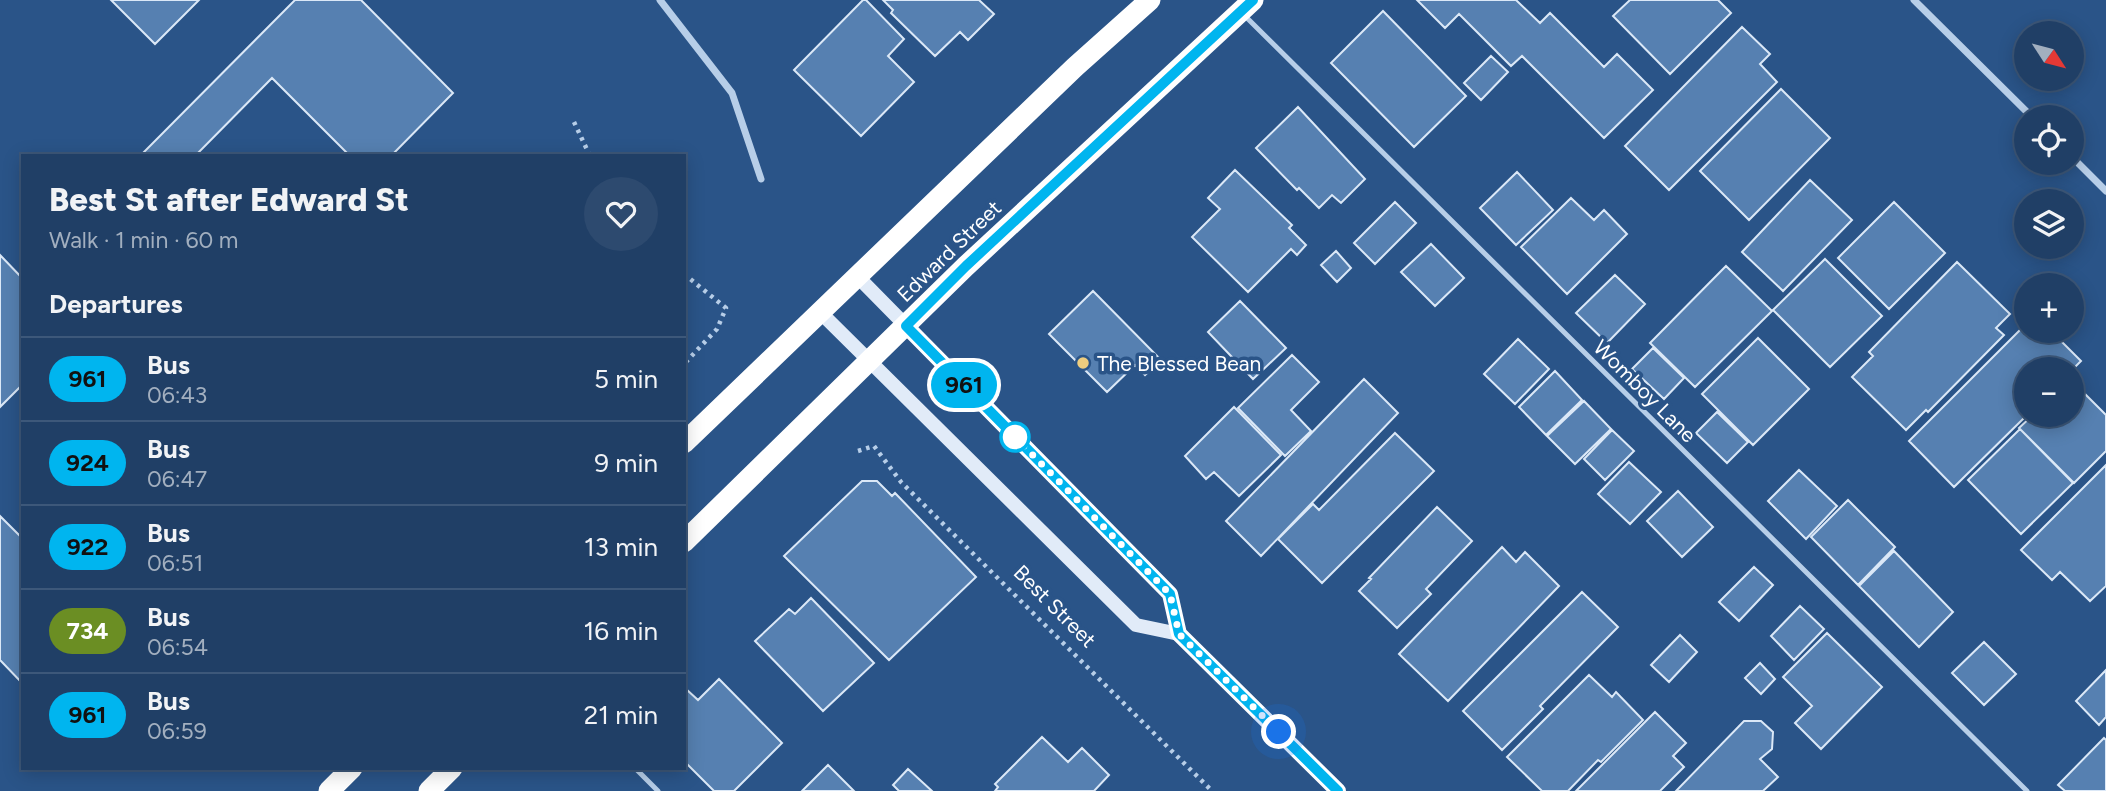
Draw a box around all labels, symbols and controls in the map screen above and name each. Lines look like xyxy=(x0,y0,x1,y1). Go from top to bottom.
north arrow xyxy=(2014,21,2084,91)
map controls xyxy=(2014,21,2084,427)
button: locate xyxy=(2014,105,2084,175)
button: heart xyxy=(584,177,658,251)
text: Best St after Edward St xyxy=(49,180,409,219)
button: layers xyxy=(2014,189,2084,259)
street label: Edward Street xyxy=(892,195,1006,307)
text: Walk · 1 min · 60 m xyxy=(49,226,238,254)
button: + xyxy=(2014,273,2084,343)
text: Departures xyxy=(49,288,183,320)
street label: Womboy Lane xyxy=(1589,335,1701,447)
text: Bus xyxy=(147,349,190,381)
place label: The Blessed Bean xyxy=(1097,351,1261,376)
marker: The Blessed Bean xyxy=(1075,355,1091,371)
button: − xyxy=(2014,357,2084,427)
line badge: 961 xyxy=(924,362,1004,408)
text: 5 min xyxy=(594,363,658,395)
text: 961 xyxy=(69,364,106,393)
text: 961 xyxy=(945,370,983,399)
text: 06:43 xyxy=(147,381,207,409)
unlabelled marker xyxy=(1000,422,1030,452)
text: Bus xyxy=(147,433,190,465)
text: 9 min xyxy=(594,447,658,479)
text: 924 xyxy=(66,448,109,477)
text: 06:47 xyxy=(147,465,207,493)
text: Bus xyxy=(147,517,190,549)
text: 13 min xyxy=(584,531,658,563)
text: 922 xyxy=(67,532,108,561)
text: 06:51 xyxy=(147,549,203,577)
street label: Best Street xyxy=(1009,560,1101,652)
text: Bus xyxy=(147,601,190,633)
text: 16 min xyxy=(583,615,658,647)
text: 734 xyxy=(67,616,108,645)
text: 06:54 xyxy=(147,633,208,661)
text: Bus xyxy=(147,685,190,717)
text: 21 min xyxy=(584,699,658,731)
text: 961 xyxy=(69,700,106,729)
your location xyxy=(1261,714,1296,749)
text: 06:59 xyxy=(147,717,207,745)

